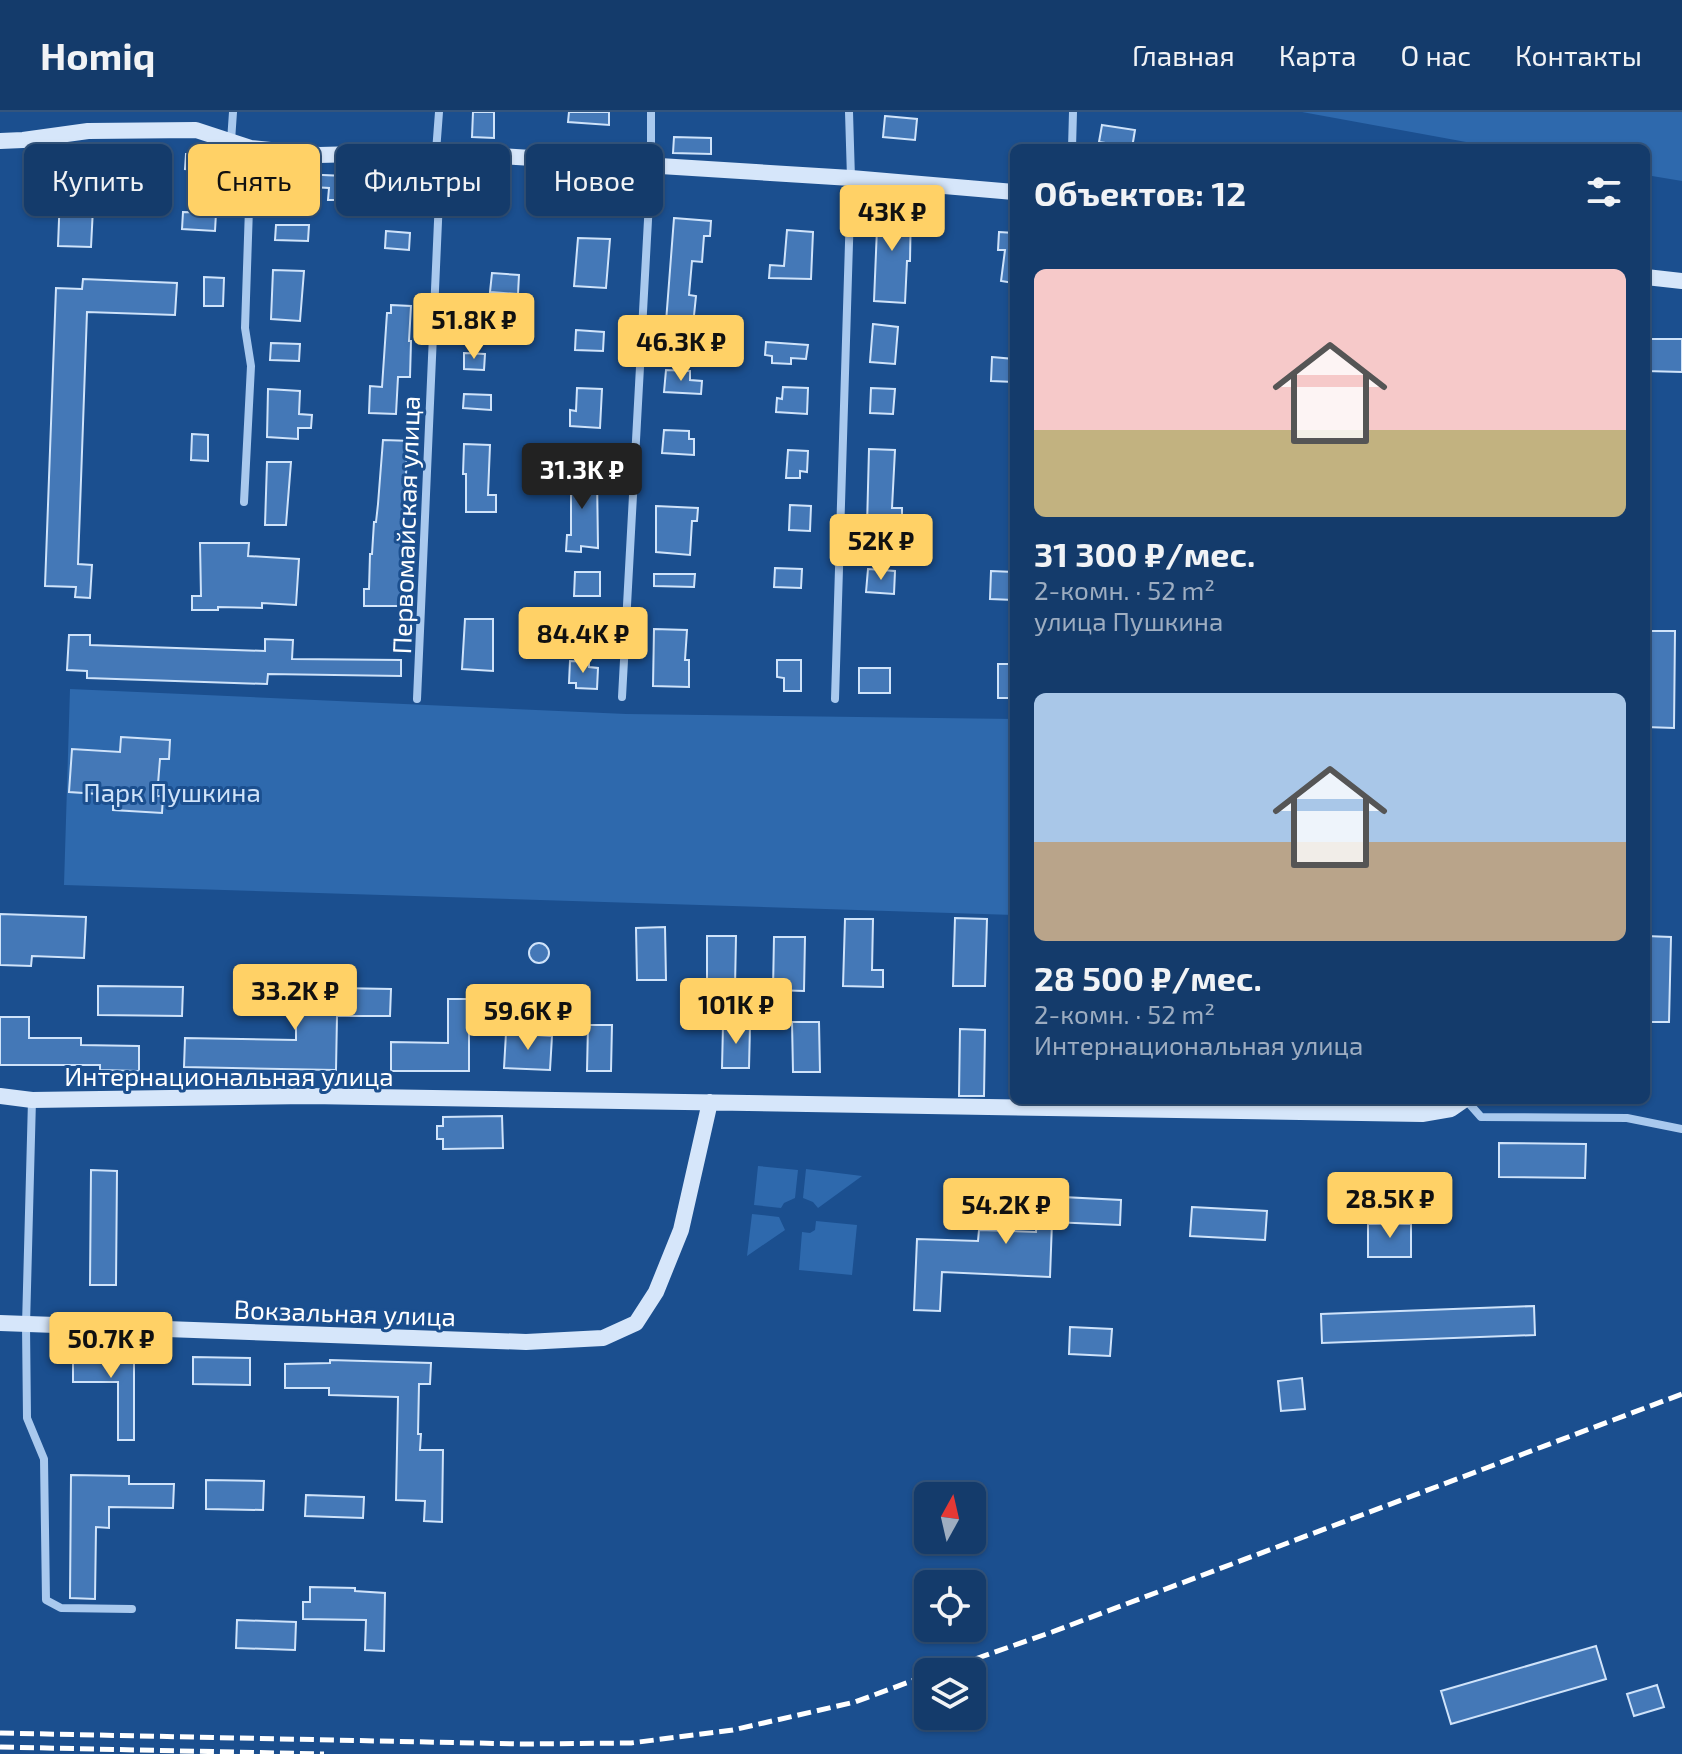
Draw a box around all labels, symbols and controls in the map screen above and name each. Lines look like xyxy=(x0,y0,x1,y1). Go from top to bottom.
text: Homiq xyxy=(40,32,155,78)
text: Главная xyxy=(1132,38,1235,72)
text: Карта xyxy=(1279,38,1357,72)
text: О нас xyxy=(1401,38,1471,72)
text: Контакты xyxy=(1515,38,1642,72)
chip: Купить xyxy=(24,144,172,216)
chip: Снять xyxy=(188,144,320,216)
chip: Фильтры xyxy=(336,144,510,216)
chip: Новое xyxy=(526,144,663,216)
icon: filters xyxy=(1582,170,1626,214)
text: Объектов: 12 xyxy=(1034,172,1246,213)
pin: 43K ₽ xyxy=(836,185,948,253)
text: 43K ₽ xyxy=(858,195,926,226)
pin: 51.8K ₽ xyxy=(400,293,548,361)
text: 51.8K ₽ xyxy=(431,303,517,334)
pin: 46.3K ₽ xyxy=(607,315,755,383)
icon: home xyxy=(1258,321,1402,465)
text: 46.3K ₽ xyxy=(636,325,726,356)
street label: Первомайская улица xyxy=(385,395,426,655)
pin: 31.3K ₽ xyxy=(508,443,656,511)
text: 31.3K ₽ xyxy=(540,453,624,484)
pin: 52K ₽ xyxy=(825,514,937,582)
text: 52K ₽ xyxy=(848,524,914,555)
text: 31 300 ₽/мес. xyxy=(1034,533,1255,574)
text: 2-комн. · 52 m² xyxy=(1034,574,1215,605)
text: улица Пушкина xyxy=(1034,605,1223,636)
pin: 84.4K ₽ xyxy=(509,607,657,675)
text: 84.4K ₽ xyxy=(537,617,629,648)
icon: home xyxy=(1258,745,1402,889)
park label: Парк Пушкина xyxy=(83,776,261,808)
text: 28 500 ₽/мес. xyxy=(1034,957,1262,998)
pin: 33.2K ₽ xyxy=(221,964,369,1032)
text: 33.2K ₽ xyxy=(251,974,339,1005)
pin: 101K ₽ xyxy=(671,978,801,1046)
pin: 59.6K ₽ xyxy=(454,984,602,1052)
text: 101K ₽ xyxy=(698,988,774,1019)
text: 59.6K ₽ xyxy=(484,994,572,1025)
text: 2-комн. · 52 m² xyxy=(1034,998,1215,1029)
text: Интернациональная улица xyxy=(1034,1029,1363,1060)
street label: Интернациональная улица xyxy=(64,1060,394,1092)
pin: 28.5K ₽ xyxy=(1316,1172,1464,1240)
pin: 54.2K ₽ xyxy=(932,1178,1080,1246)
text: 28.5K ₽ xyxy=(1345,1182,1435,1213)
text: 54.2K ₽ xyxy=(961,1188,1051,1219)
street label: Вокзальная улица xyxy=(233,1293,457,1332)
pin: 50.7K ₽ xyxy=(37,1312,185,1380)
text: 50.7K ₽ xyxy=(67,1322,155,1353)
north arrow xyxy=(914,1482,986,1554)
map controls xyxy=(914,1482,986,1730)
button: locate xyxy=(914,1570,986,1642)
button: layers xyxy=(914,1658,986,1730)

